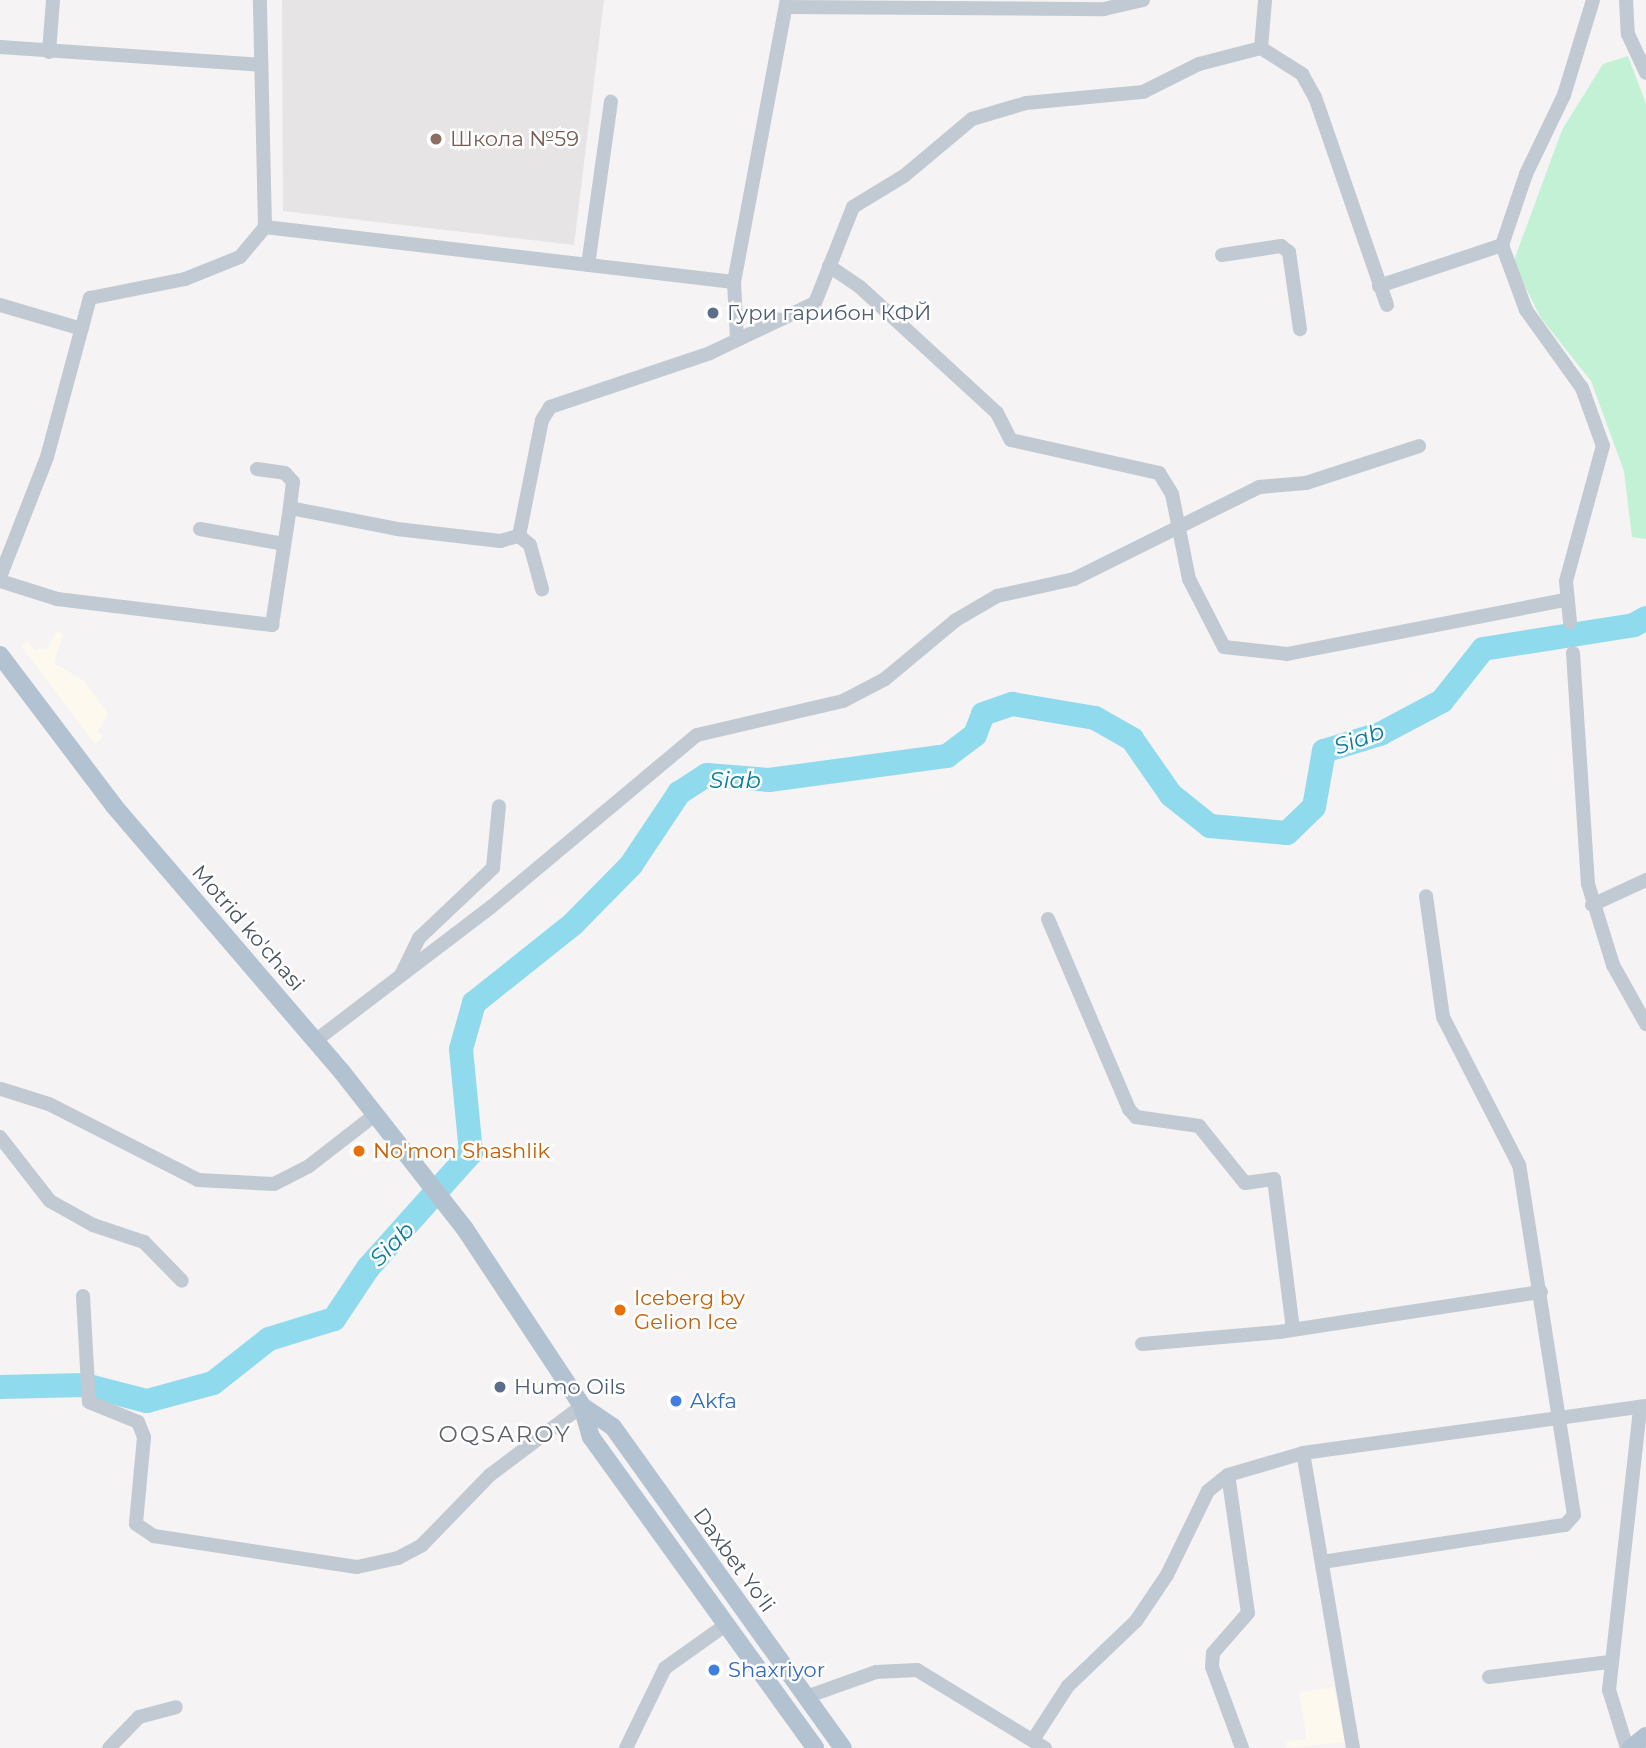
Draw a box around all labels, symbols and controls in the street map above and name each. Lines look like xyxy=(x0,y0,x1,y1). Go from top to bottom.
place label: Школа №59 xyxy=(450,126,579,152)
marker: Школа №59 xyxy=(428,131,444,147)
place label: Гури гарибон КФЙ xyxy=(727,300,931,326)
marker: Гури гарибон КФЙ xyxy=(705,305,721,321)
water label: Siab xyxy=(1330,717,1388,761)
water label: Siab xyxy=(709,766,761,794)
street label: Motrid ko'chasi xyxy=(187,860,309,996)
place label: No'mon Shashlik xyxy=(373,1138,550,1164)
marker: No'mon Shashlik xyxy=(351,1143,367,1159)
water label: Siab xyxy=(364,1216,420,1272)
place label: Iceberg by Gelion Ice xyxy=(634,1285,745,1335)
marker: Iceberg by Gelion Ice xyxy=(612,1302,628,1318)
place label: Humo Oils xyxy=(514,1374,625,1400)
marker: Humo Oils xyxy=(492,1379,508,1395)
place label: Akfa xyxy=(690,1388,737,1414)
marker: Akfa xyxy=(668,1393,684,1409)
district label: OQSAROY xyxy=(439,1420,571,1448)
street label: Daxbet Yo'li xyxy=(688,1503,780,1617)
place label: Shaxriyor xyxy=(728,1657,825,1683)
marker: Shaxriyor xyxy=(706,1662,722,1678)

